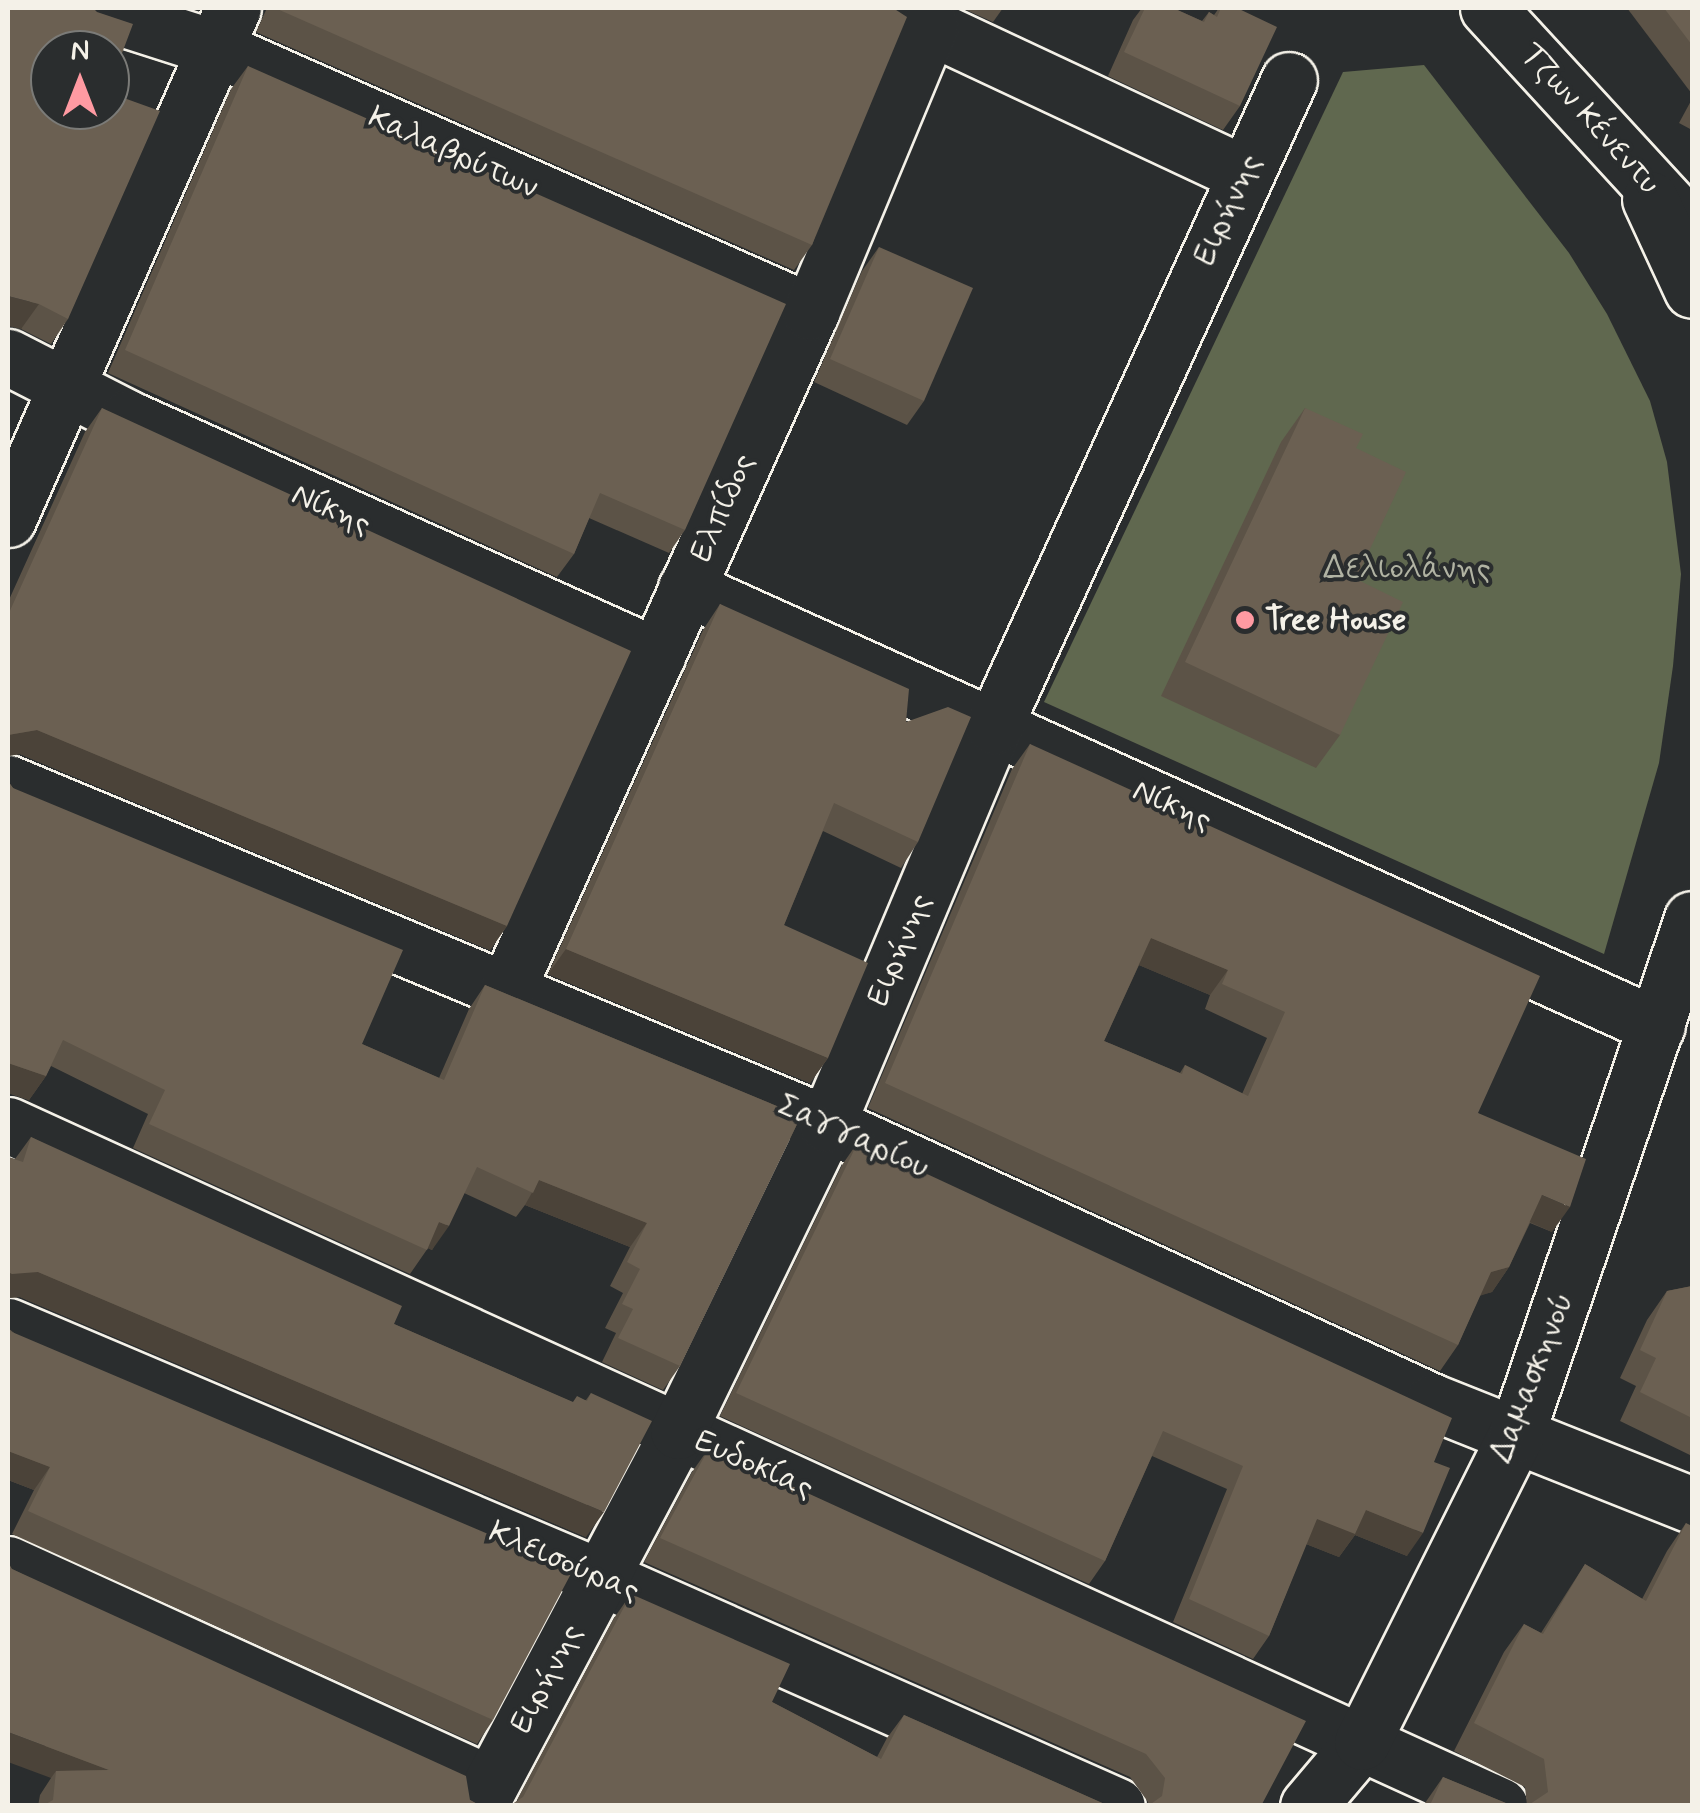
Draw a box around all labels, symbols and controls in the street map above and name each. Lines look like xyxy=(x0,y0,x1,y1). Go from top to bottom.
north arrow xyxy=(30,30,130,130)
text: N xyxy=(71,33,89,70)
street label: Τζων Κένεντυ xyxy=(1512,36,1668,202)
street label: Καλαβρύτων xyxy=(362,98,544,208)
street label: Ειρήνης xyxy=(1186,148,1270,272)
street label: Ελπίδος xyxy=(682,448,764,568)
street label: Νίκης xyxy=(285,476,377,544)
park label: Δελιολάνης xyxy=(1323,550,1491,588)
place label: Tree House xyxy=(1265,601,1405,639)
marker: Tree House xyxy=(1234,609,1256,631)
street label: Νίκης xyxy=(1126,772,1218,840)
street label: Ειρήνης xyxy=(859,888,941,1012)
street label: Σαγγαρίου xyxy=(771,1087,935,1187)
street label: Δαμασκηνού xyxy=(1483,1288,1583,1468)
street label: Ευδοκίας xyxy=(689,1422,819,1508)
street label: Κλεισούρας xyxy=(483,1513,645,1611)
street label: Ειρήνης xyxy=(502,1618,592,1740)

